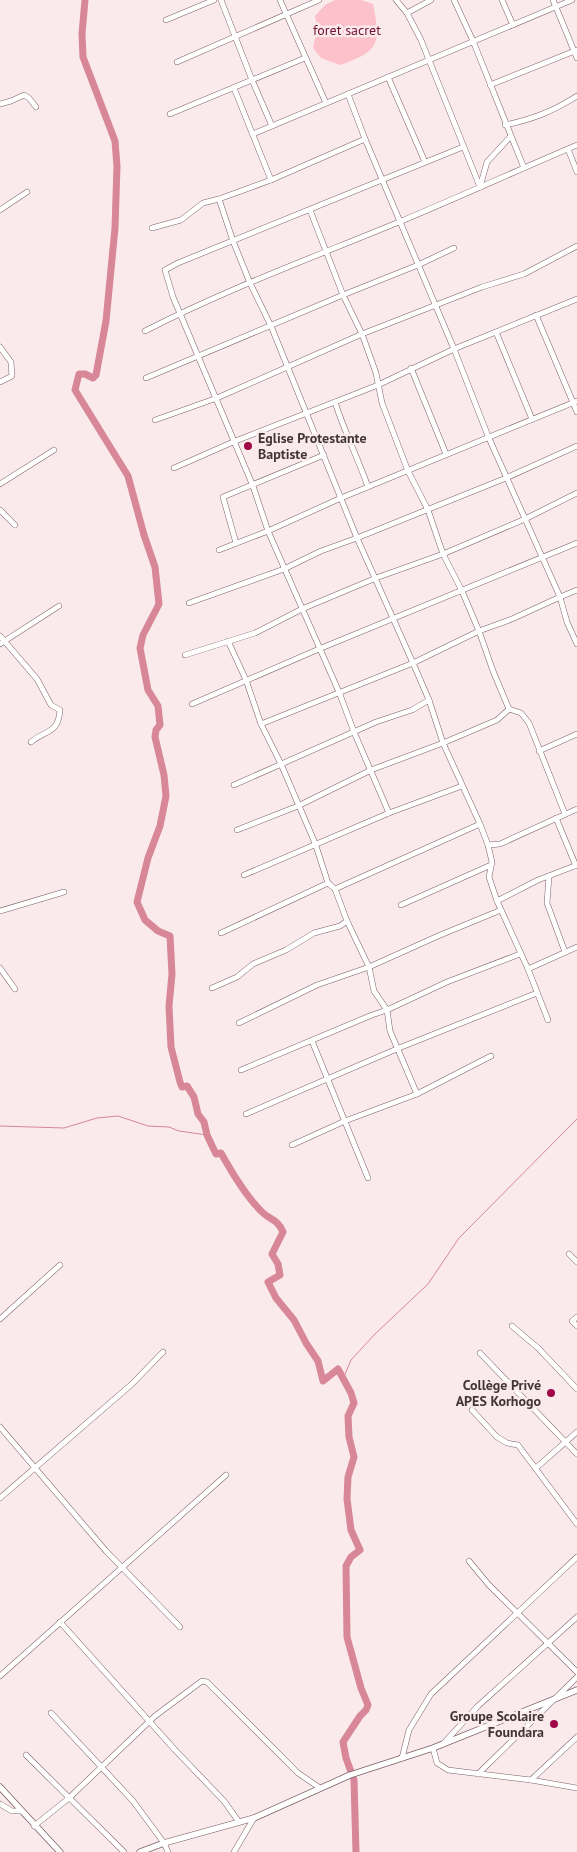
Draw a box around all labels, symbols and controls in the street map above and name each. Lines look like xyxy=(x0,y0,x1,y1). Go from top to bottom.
park label: foret sacret xyxy=(313,21,381,39)
place label: Eglise Protestante Baptiste xyxy=(258,429,367,463)
marker: Eglise Protestante Baptiste xyxy=(242,440,254,452)
place label: Collège Privé APES Korhogo xyxy=(456,1376,541,1410)
marker: Collège Privé APES Korhogo xyxy=(545,1387,557,1399)
place label: Groupe Scolaire Foundara xyxy=(450,1707,544,1741)
marker: Groupe Scolaire Foundara xyxy=(548,1718,560,1730)

